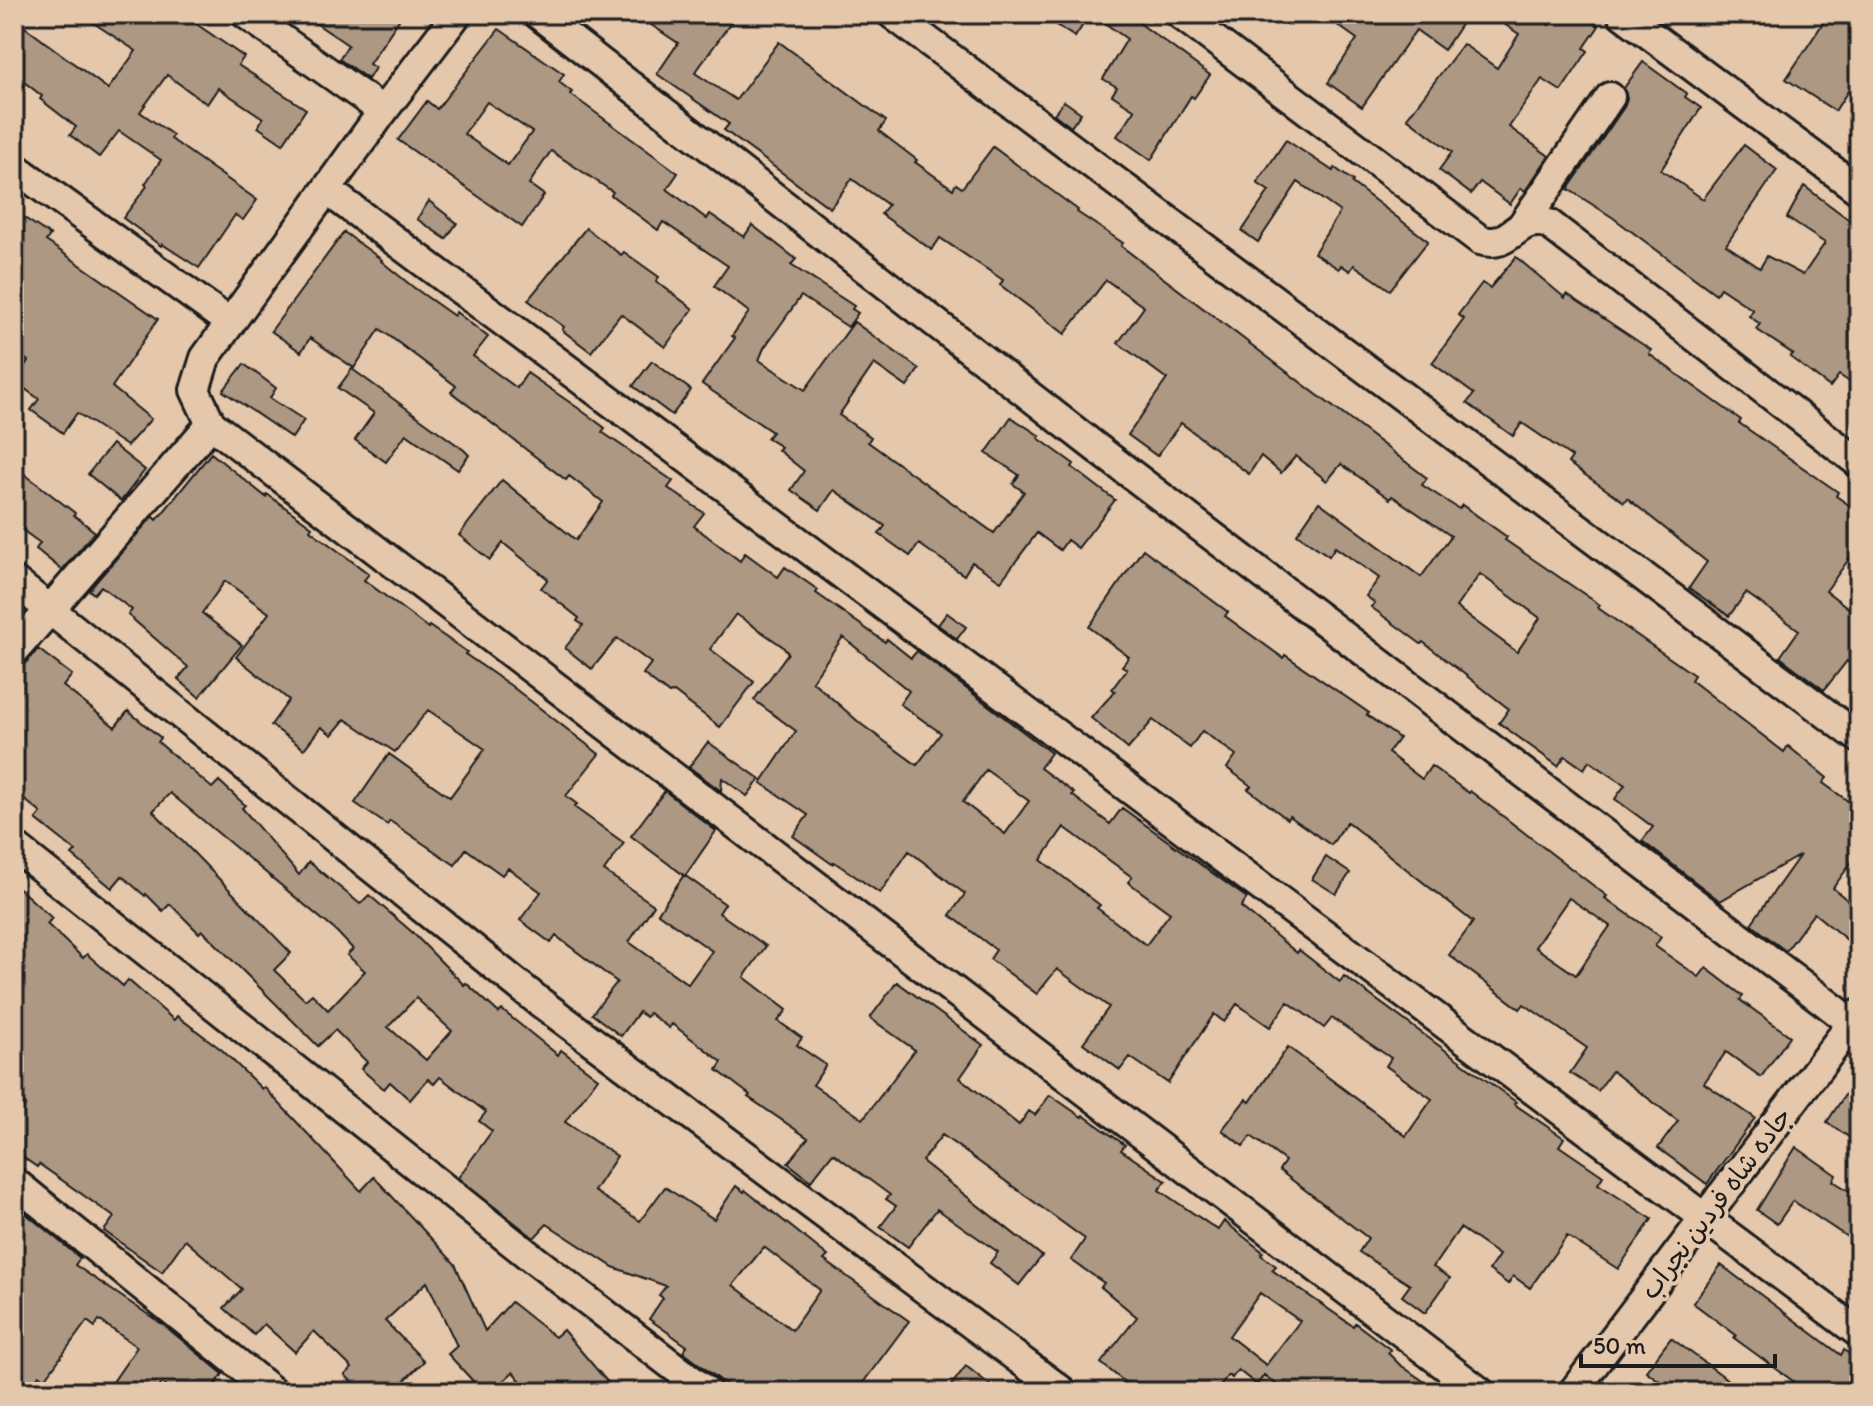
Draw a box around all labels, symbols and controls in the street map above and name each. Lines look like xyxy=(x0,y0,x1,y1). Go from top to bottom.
street label: جاده شاه فردین نجراب xyxy=(1633,1101,1799,1305)
scale bar xyxy=(1581,1318,1775,1368)
text: 50 m xyxy=(1593,1331,1646,1360)

